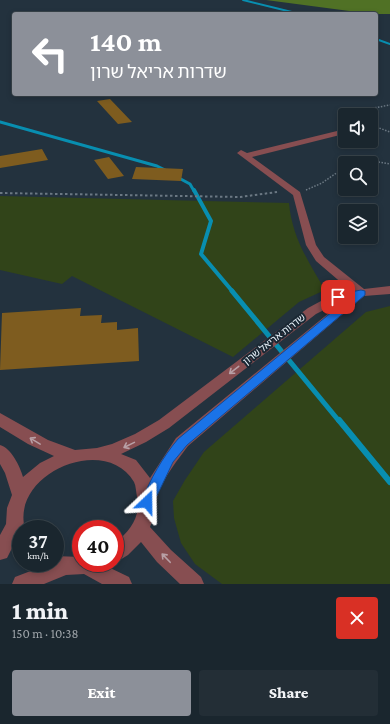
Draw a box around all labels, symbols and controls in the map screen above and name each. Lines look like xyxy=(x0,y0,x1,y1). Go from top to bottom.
text: 140 m xyxy=(90,26,162,57)
icon: left xyxy=(24,28,76,80)
text: שדרות אריאל שרון xyxy=(90,62,227,82)
map controls xyxy=(338,108,378,244)
button: sound xyxy=(338,108,378,148)
button: search xyxy=(338,156,378,196)
button: layers xyxy=(338,204,378,244)
pin xyxy=(321,280,355,314)
icon: arrive xyxy=(327,286,349,308)
street label: שדרות אריאל שרון xyxy=(241,311,307,367)
one-way arrow xyxy=(229,366,240,374)
one-way arrow xyxy=(29,437,41,445)
one-way arrow xyxy=(123,442,135,449)
position arrow xyxy=(126,481,168,523)
speed limit sign: 40 xyxy=(72,520,124,572)
text: 37 xyxy=(28,530,48,552)
text: km/h xyxy=(27,550,49,561)
one-way arrow xyxy=(161,553,171,563)
text: 1 min xyxy=(12,597,68,624)
button: close xyxy=(336,597,378,639)
text: 150 m · 10:38 xyxy=(12,626,79,641)
button: Exit xyxy=(12,670,191,716)
button: Share xyxy=(199,670,378,716)

